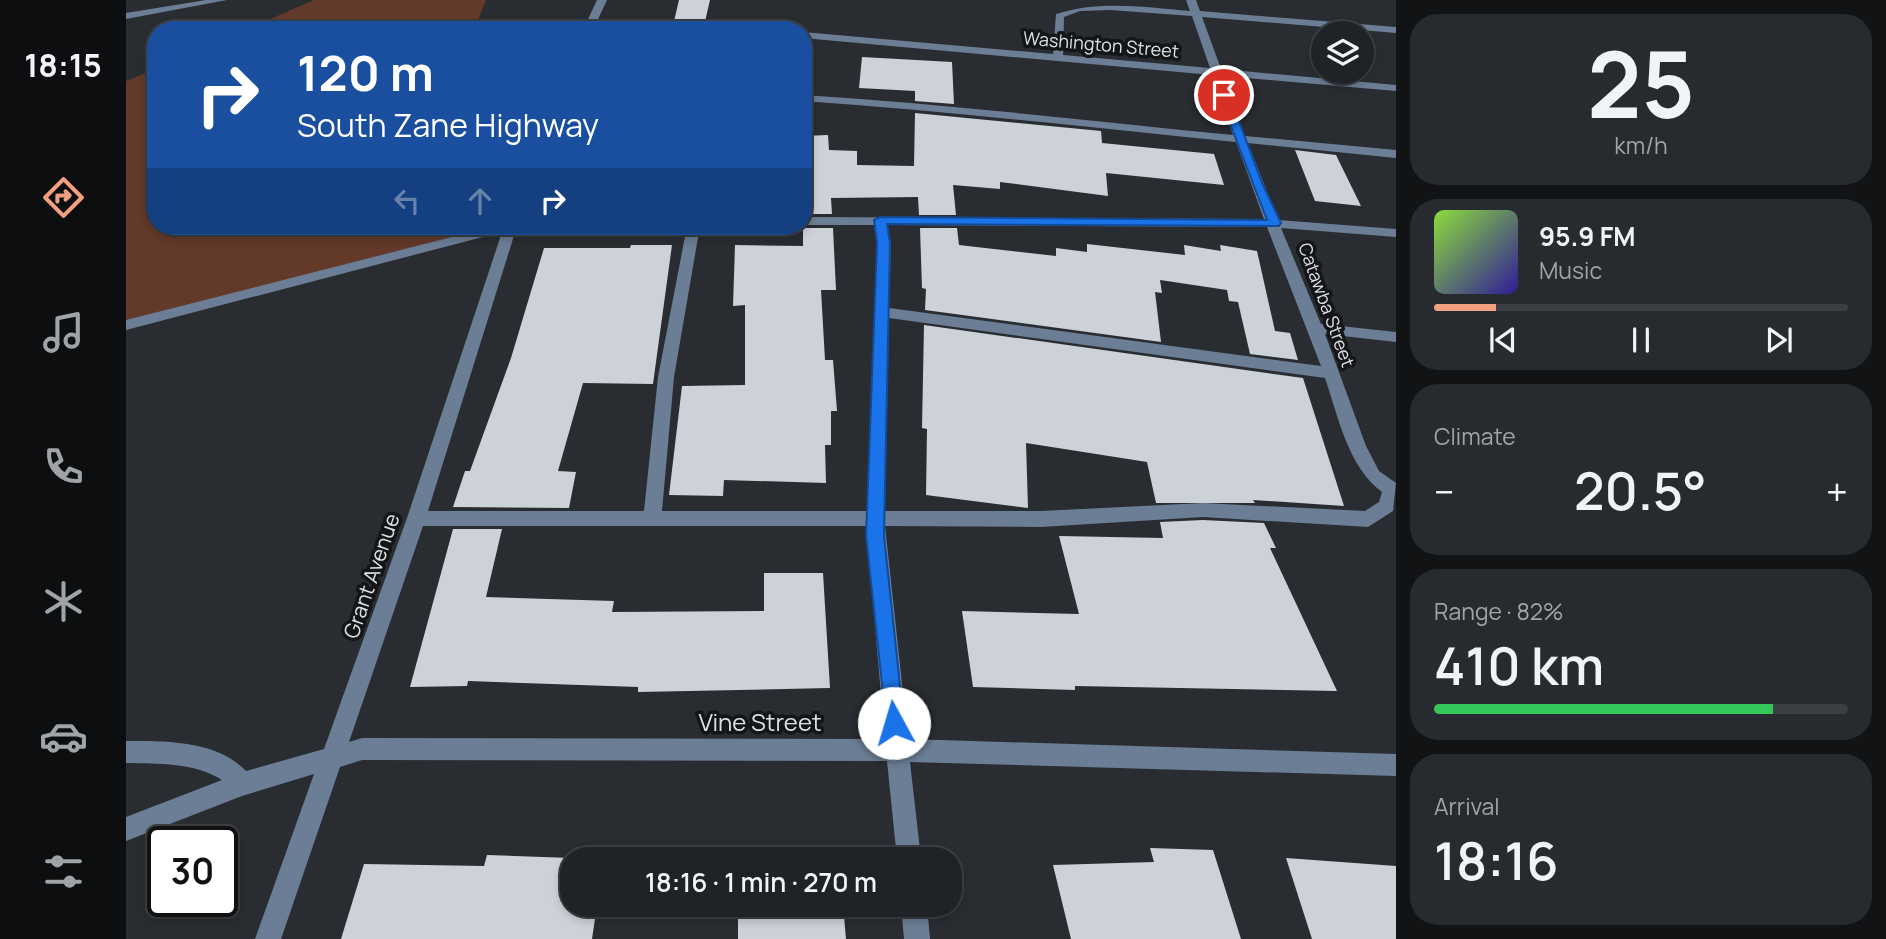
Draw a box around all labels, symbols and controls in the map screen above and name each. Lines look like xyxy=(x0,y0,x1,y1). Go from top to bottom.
map controls xyxy=(1311,21,1374,84)
button: layers xyxy=(1311,21,1374,84)
text: 25 xyxy=(1587,21,1695,145)
street label: Washington Street xyxy=(1022,25,1180,63)
text: 120 m xyxy=(297,39,434,106)
text: 18:15 xyxy=(24,43,102,87)
icon: right xyxy=(182,49,273,140)
pin xyxy=(1194,65,1254,125)
icon: arrive xyxy=(1205,76,1243,114)
text: South Zane Highway xyxy=(297,103,599,147)
text: km/h xyxy=(1614,129,1668,161)
icon: directions xyxy=(39,173,88,222)
icon: left xyxy=(388,182,426,220)
icon: ahead xyxy=(461,182,499,220)
icon: right xyxy=(534,182,572,220)
text: 95.9 FM xyxy=(1539,218,1636,254)
street label: Catawba Street xyxy=(1293,239,1361,370)
text: Music xyxy=(1539,254,1602,286)
icon: music xyxy=(39,308,88,357)
icon: previous xyxy=(1484,321,1522,359)
icon: pause xyxy=(1622,321,1660,359)
icon: next xyxy=(1760,321,1798,359)
text: Climate xyxy=(1434,420,1516,452)
icon: phone xyxy=(39,442,88,491)
text: 20.5° xyxy=(1574,455,1707,526)
text: − xyxy=(1434,465,1455,517)
text: + xyxy=(1826,465,1848,517)
street label: Grant Avenue xyxy=(337,509,406,642)
icon: climate xyxy=(39,577,88,626)
text: Range · 82% xyxy=(1434,595,1564,627)
text: 410 km xyxy=(1434,630,1604,701)
position arrow xyxy=(857,686,931,760)
street label: Vine Street xyxy=(698,705,822,738)
icon: car xyxy=(39,712,88,761)
text: Arrival xyxy=(1434,790,1500,822)
text: 18:16 xyxy=(1434,825,1559,896)
speed limit sign: 30 xyxy=(147,826,238,917)
icon: filters xyxy=(39,847,88,896)
text: 18:16 · 1 min · 270 m xyxy=(645,864,877,900)

